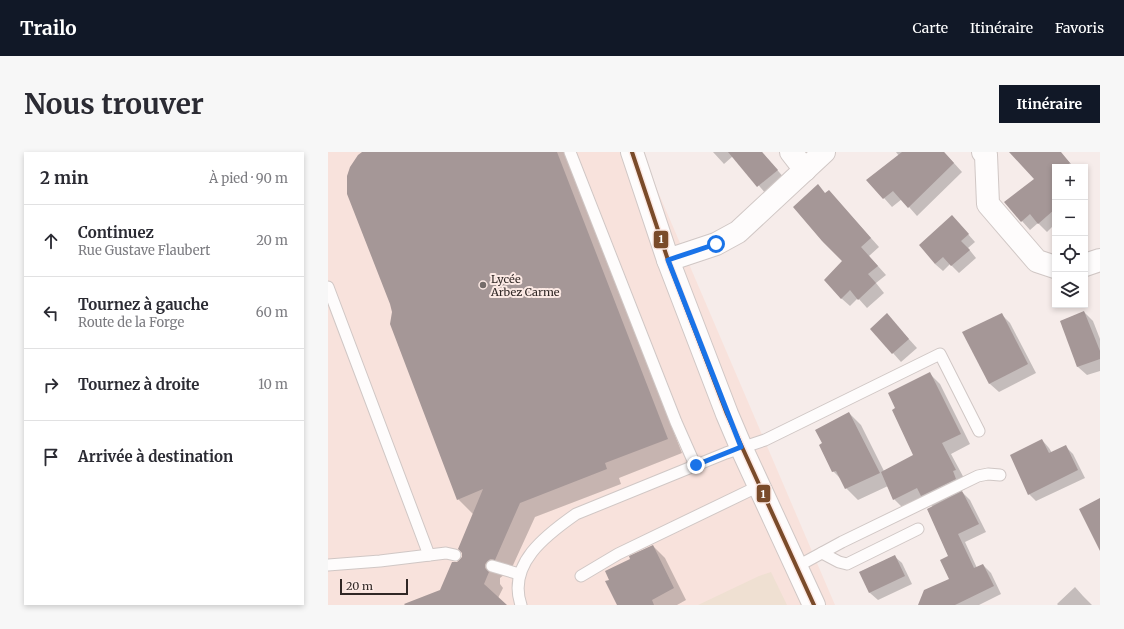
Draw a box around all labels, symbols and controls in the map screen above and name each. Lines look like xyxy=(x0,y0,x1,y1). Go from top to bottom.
text: Trailo xyxy=(20,16,77,40)
text: Carte xyxy=(913,19,948,37)
text: Itinéraire xyxy=(970,19,1033,37)
text: Favoris xyxy=(1055,19,1104,37)
button: Itinéraire xyxy=(999,85,1100,123)
text: Nous trouver xyxy=(24,86,204,122)
map controls xyxy=(1052,164,1088,308)
button: + xyxy=(1052,164,1088,200)
text: 2 min xyxy=(40,167,88,189)
text: À pied · 90 m xyxy=(209,170,288,187)
button: − xyxy=(1052,200,1088,236)
text: Continuez xyxy=(78,223,154,242)
icon: ahead xyxy=(40,230,62,252)
line badge: 1 xyxy=(653,230,669,249)
text: 20 m xyxy=(256,232,288,249)
text: 1 xyxy=(658,232,664,246)
route start xyxy=(707,235,725,253)
button: locate xyxy=(1052,236,1088,272)
text: Rue Gustave Flaubert xyxy=(78,242,210,259)
place label: Lycée Arbez Carme xyxy=(490,272,560,299)
button: layers xyxy=(1052,272,1088,308)
marker: Lycée Arbez Carme xyxy=(478,280,488,290)
text: Tournez à gauche xyxy=(78,295,209,314)
icon: left xyxy=(40,302,62,324)
text: 60 m xyxy=(256,304,288,321)
text: Route de la Forge xyxy=(78,314,184,331)
icon: right xyxy=(40,374,62,396)
text: Tournez à droite xyxy=(78,375,199,394)
text: 10 m xyxy=(258,376,288,393)
icon: arrive xyxy=(40,446,62,468)
text: Arrivée à destination xyxy=(78,447,233,466)
route end xyxy=(687,456,705,474)
line badge: 1 xyxy=(756,484,771,503)
text: 1 xyxy=(760,487,766,501)
scale bar xyxy=(340,577,408,596)
text: 20 m xyxy=(346,579,373,593)

